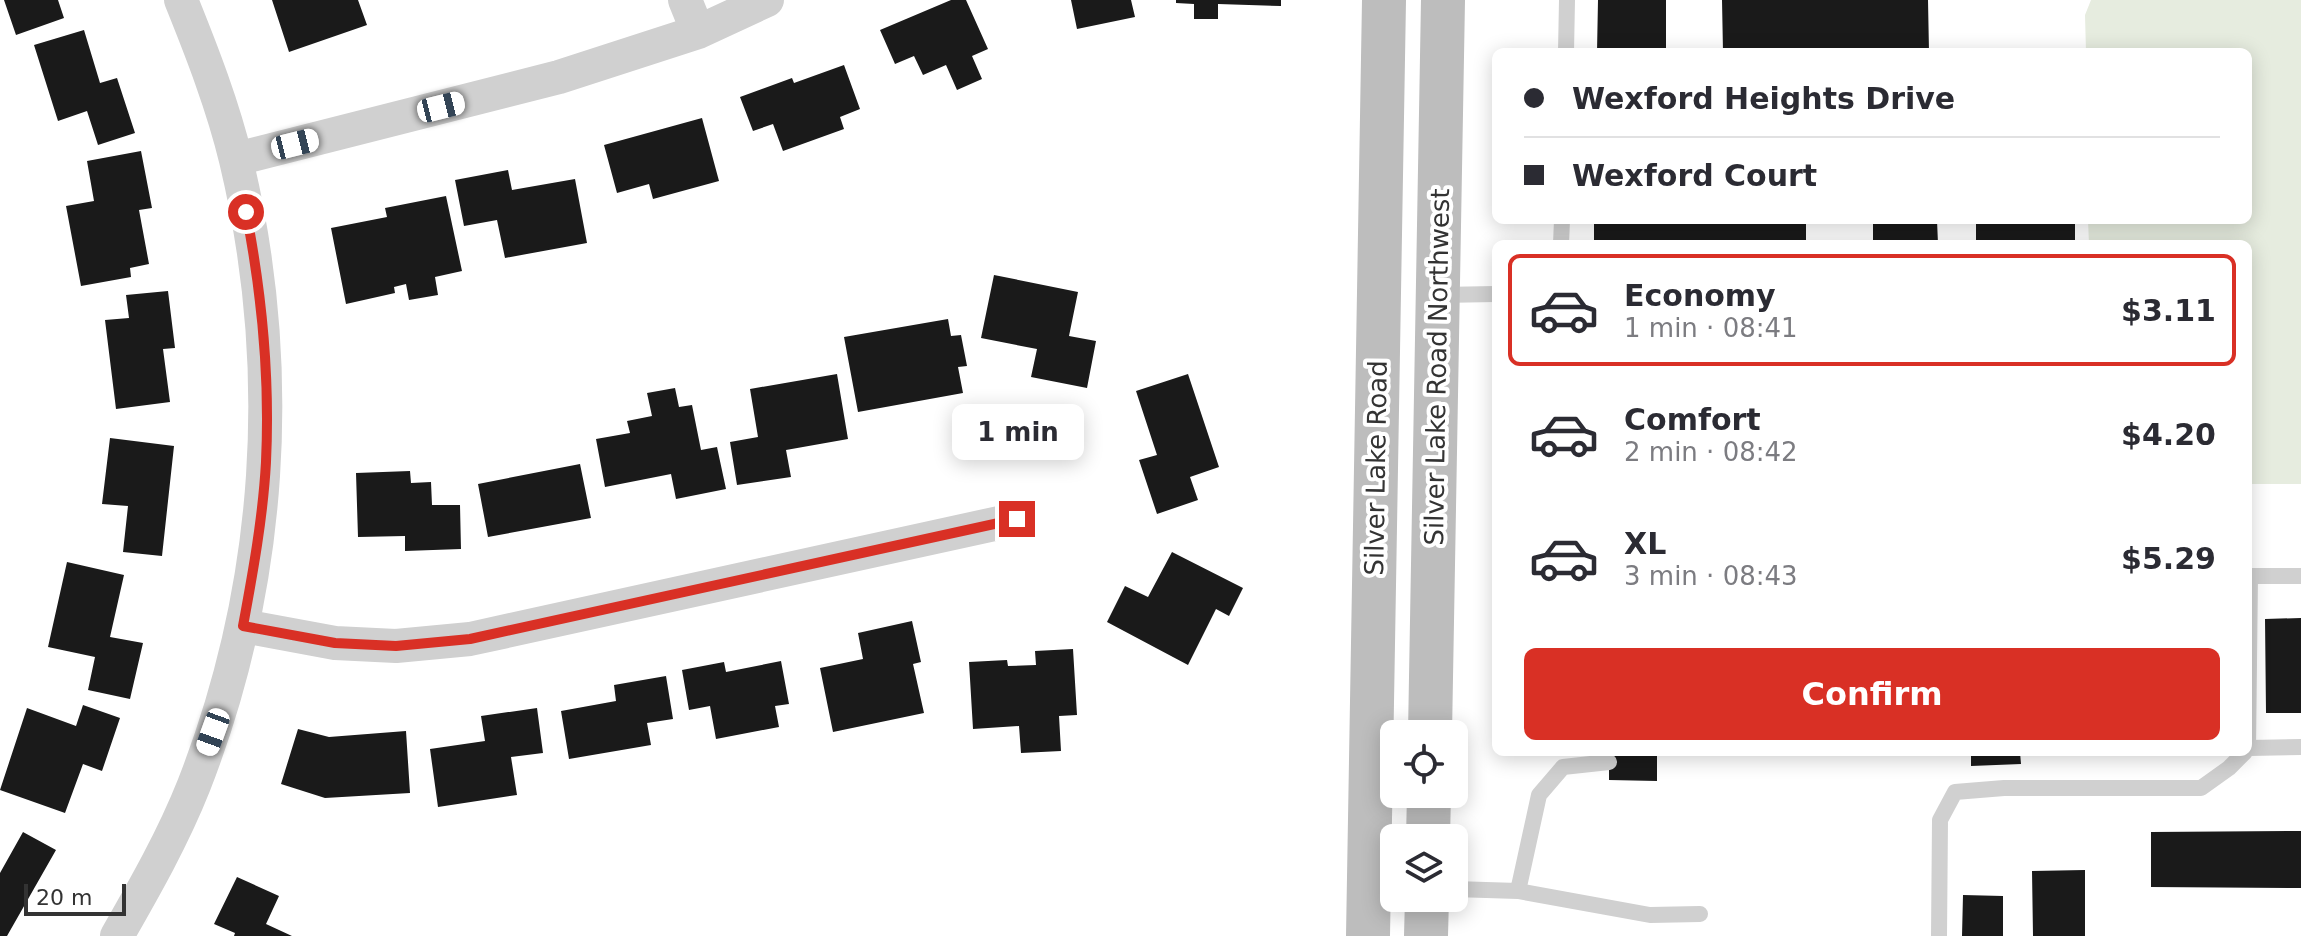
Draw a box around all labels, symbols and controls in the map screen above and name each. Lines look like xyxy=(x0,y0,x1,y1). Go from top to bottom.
text: Wexford Heights Drive xyxy=(1572,81,1955,116)
car xyxy=(415,90,467,124)
car xyxy=(269,127,321,161)
text: Wexford Court xyxy=(1572,158,1817,193)
street label: Silver Lake Road Northwest xyxy=(1419,188,1455,546)
route start xyxy=(228,194,264,230)
icon: car xyxy=(1528,274,1600,346)
text: Economy xyxy=(1624,278,1776,313)
text: $3.11 xyxy=(2121,293,2216,328)
text: 1 min · 08:41 xyxy=(1624,313,1798,343)
street label: Silver Lake Road xyxy=(1359,360,1393,576)
icon: car xyxy=(1528,398,1600,470)
text: Comfort xyxy=(1624,402,1761,437)
callout: 1 min xyxy=(951,403,1083,459)
text: 1 min xyxy=(977,417,1059,447)
text: $4.20 xyxy=(2121,417,2216,452)
text: 2 min · 08:42 xyxy=(1624,437,1798,467)
route end xyxy=(999,501,1035,537)
icon: car xyxy=(1528,522,1600,594)
text: XL xyxy=(1624,526,1666,561)
text: $5.29 xyxy=(2121,541,2216,576)
text: 3 min · 08:43 xyxy=(1624,561,1798,591)
button: Confirm xyxy=(1524,648,2220,740)
car xyxy=(194,705,232,759)
map controls xyxy=(1380,720,1468,912)
button: locate xyxy=(1380,720,1468,808)
button: layers xyxy=(1380,824,1468,912)
scale bar xyxy=(24,880,126,916)
text: 20 m xyxy=(36,885,92,910)

